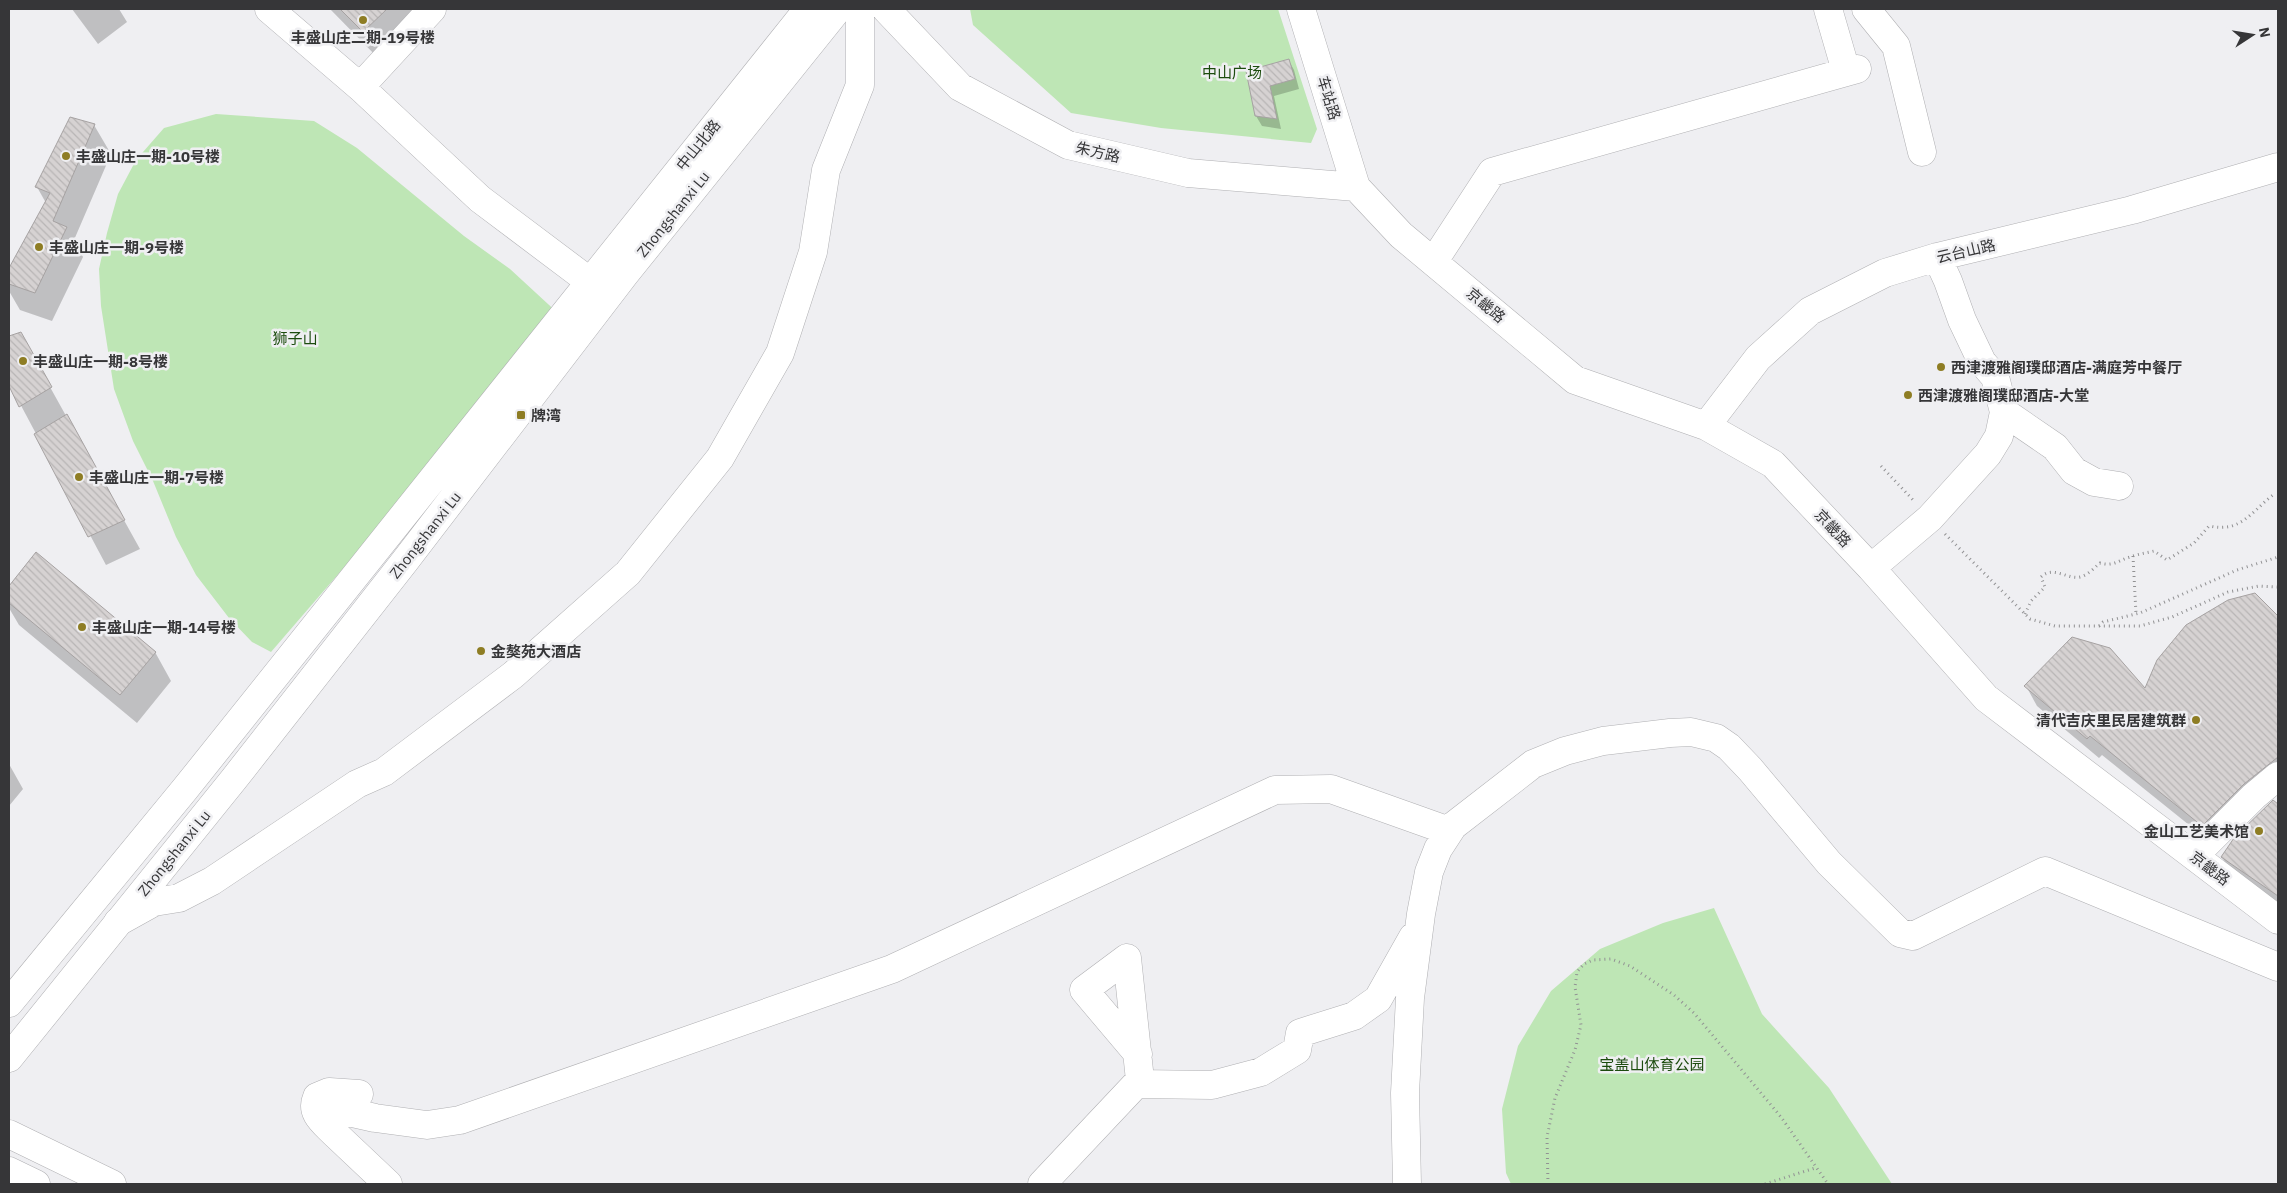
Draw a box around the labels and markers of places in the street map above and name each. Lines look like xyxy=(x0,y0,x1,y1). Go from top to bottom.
marker: 丰盛山庄二期-19号楼 xyxy=(357,14,369,26)
place label: 丰盛山庄二期-19号楼 xyxy=(291,28,435,47)
place label: 丰盛山庄一期-10号楼 xyxy=(76,147,220,166)
marker: 丰盛山庄一期-10号楼 xyxy=(60,150,72,162)
place label: 丰盛山庄一期-9号楼 xyxy=(49,238,184,257)
marker: 丰盛山庄一期-9号楼 xyxy=(33,241,45,253)
place label: 丰盛山庄一期-8号楼 xyxy=(33,352,168,371)
marker: 丰盛山庄一期-8号楼 xyxy=(17,355,29,367)
place label: 西津渡雅阁璞邸酒店-满庭芳中餐厅 xyxy=(1951,358,2182,377)
marker: 西津渡雅阁璞邸酒店-满庭芳中餐厅 xyxy=(1935,361,1947,373)
place label: 西津渡雅阁璞邸酒店-大堂 xyxy=(1918,386,2089,405)
marker: 西津渡雅阁璞邸酒店-大堂 xyxy=(1902,389,1914,401)
place label: 牌湾 xyxy=(531,406,561,425)
marker: 牌湾 xyxy=(515,409,527,421)
place label: 丰盛山庄一期-7号楼 xyxy=(89,468,224,487)
marker: 丰盛山庄一期-7号楼 xyxy=(73,471,85,483)
place label: 丰盛山庄一期-14号楼 xyxy=(92,618,236,637)
marker: 丰盛山庄一期-14号楼 xyxy=(76,621,88,633)
place label: 金獒苑大酒店 xyxy=(491,642,581,661)
marker: 金獒苑大酒店 xyxy=(475,645,487,657)
place label: 清代吉庆里民居建筑群 xyxy=(2036,711,2186,730)
marker: 清代吉庆里民居建筑群 xyxy=(2190,714,2202,726)
place label: 金山工艺美术馆 xyxy=(2144,822,2249,841)
marker: 金山工艺美术馆 xyxy=(2253,825,2265,837)

